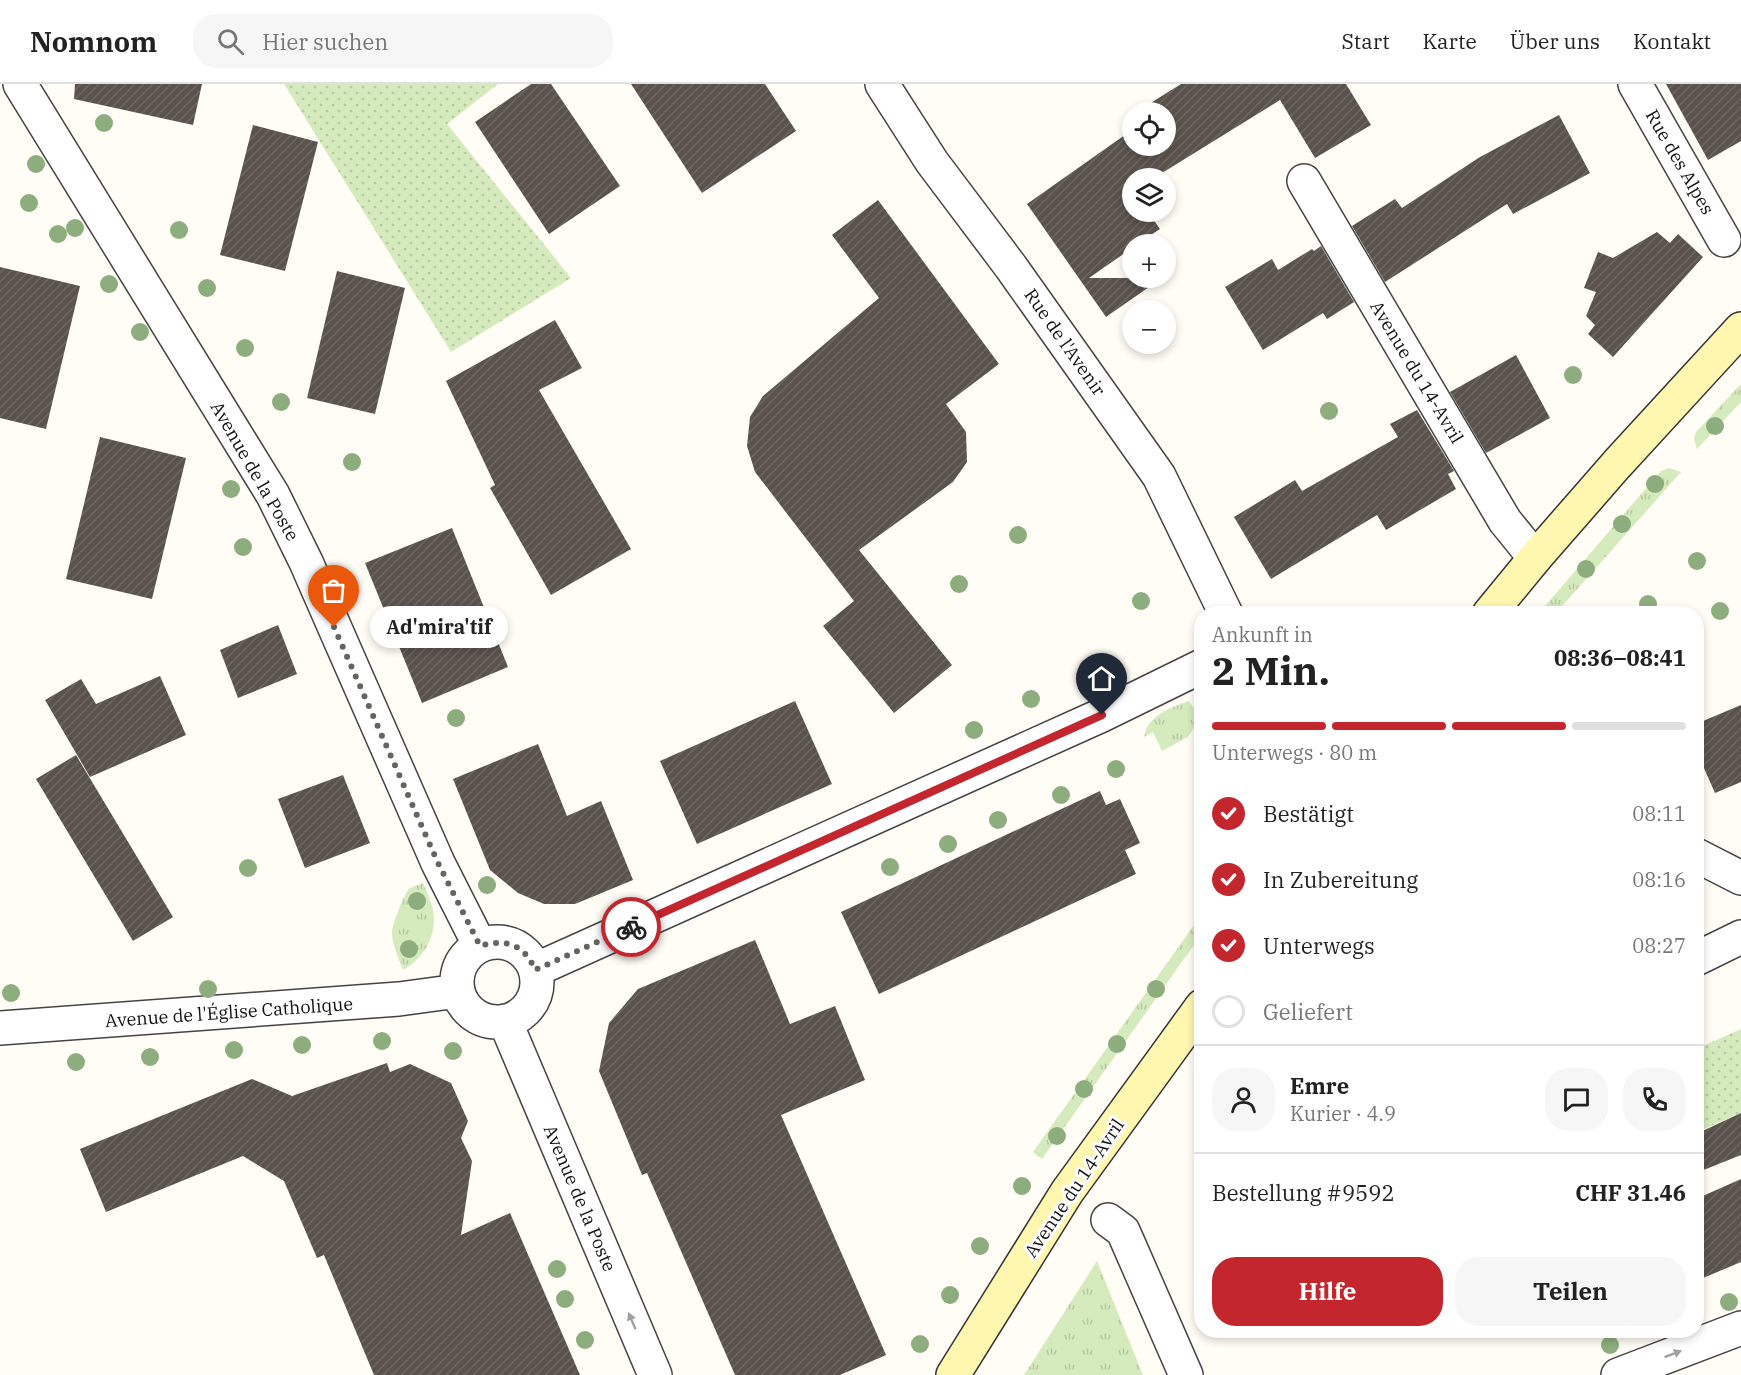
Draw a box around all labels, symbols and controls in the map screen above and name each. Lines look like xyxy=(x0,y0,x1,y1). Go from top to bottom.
search box xyxy=(193,14,613,68)
text: Nomnom xyxy=(30,23,157,60)
icon: search xyxy=(214,25,247,58)
text: Hier suchen xyxy=(262,27,388,56)
text: Start xyxy=(1341,27,1390,55)
text: Karte xyxy=(1423,27,1477,55)
text: Über uns xyxy=(1510,27,1600,55)
text: Kontakt xyxy=(1633,27,1711,55)
map controls xyxy=(1122,102,1176,354)
button: locate xyxy=(1122,102,1176,156)
street label: Rue des Alpes xyxy=(1641,105,1719,219)
button: layers xyxy=(1122,168,1176,222)
button: + xyxy=(1122,234,1176,288)
street label: Rue de l'Avenir xyxy=(1019,284,1111,400)
street label: Avenue du 14-Avril xyxy=(1365,296,1469,448)
button: − xyxy=(1122,300,1176,354)
street label: Avenue de la Poste xyxy=(206,397,304,545)
pin xyxy=(308,565,359,627)
icon: bag xyxy=(317,574,350,607)
callout: Ad'mira'tif xyxy=(370,606,508,648)
text: Ad'mira'tif xyxy=(386,613,492,640)
text: Ankunft in xyxy=(1212,621,1313,648)
text: 08:36–08:41 xyxy=(1554,643,1686,672)
text: 2 Min. xyxy=(1212,645,1330,696)
pin xyxy=(1076,653,1127,715)
icon: home xyxy=(1085,662,1118,695)
text: Unterwegs · 80 m xyxy=(1212,739,1377,766)
icon: check xyxy=(1212,797,1245,830)
text: Bestätigt xyxy=(1263,799,1354,828)
text: 08:11 xyxy=(1632,800,1686,827)
icon: check xyxy=(1212,863,1245,896)
text: In Zubereitung xyxy=(1263,865,1418,894)
text: 08:16 xyxy=(1632,866,1686,893)
courier xyxy=(601,897,661,957)
icon: bike xyxy=(615,911,648,944)
icon: check xyxy=(1212,929,1245,962)
text: Unterwegs xyxy=(1263,931,1375,960)
text: 08:27 xyxy=(1632,932,1686,959)
street label: Avenue de l'Église Catholique xyxy=(104,992,354,1032)
text: Geliefert xyxy=(1263,997,1353,1026)
button: person xyxy=(1212,1068,1275,1131)
button: chat xyxy=(1545,1068,1608,1131)
button: phone xyxy=(1623,1068,1686,1131)
text: Emre xyxy=(1290,1071,1349,1100)
text: Kurier · 4.9 xyxy=(1290,1100,1396,1127)
street label: Avenue du 14-Avril xyxy=(1019,1114,1129,1262)
street label: Avenue de la Poste xyxy=(539,1121,621,1275)
text: Bestellung #9592 xyxy=(1212,1178,1395,1207)
text: CHF 31.46 xyxy=(1575,1178,1686,1207)
button: Hilfe xyxy=(1212,1257,1443,1326)
button: Teilen xyxy=(1455,1257,1686,1326)
one-way arrow xyxy=(627,1312,636,1330)
one-way arrow xyxy=(1664,1349,1682,1358)

